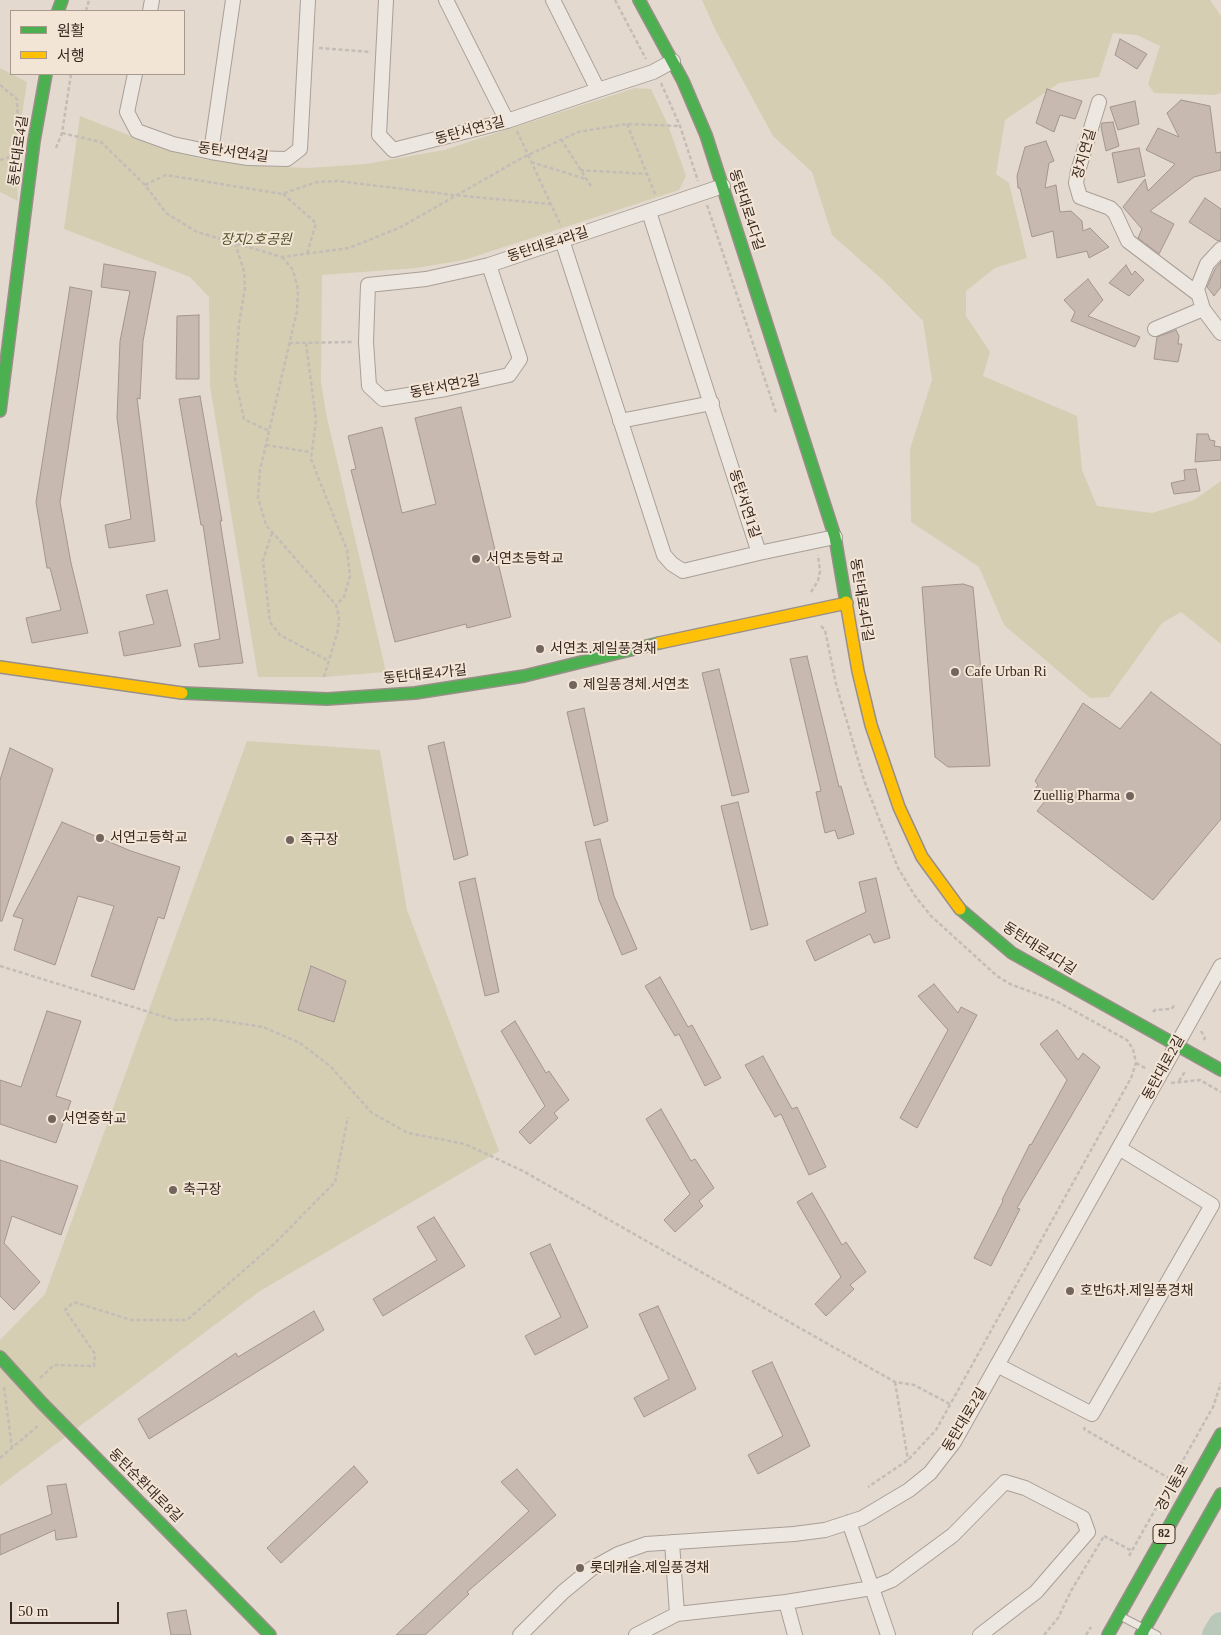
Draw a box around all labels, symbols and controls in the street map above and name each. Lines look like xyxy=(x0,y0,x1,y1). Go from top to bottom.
legend xyxy=(10,10,185,75)
text: 원활 xyxy=(57,23,85,39)
text: 서행 xyxy=(57,48,85,64)
street label: 동탄대로4길 xyxy=(6,114,32,188)
street label: 동탄서연3길 xyxy=(433,114,507,148)
street label: 장지연길 xyxy=(1070,127,1100,181)
street label: 동탄서연4길 xyxy=(196,140,270,166)
street label: 동탄대로4다길 xyxy=(725,167,767,253)
street label: 동탄대로4라길 xyxy=(505,224,591,266)
park label: 장지2호공원 xyxy=(220,232,292,248)
street label: 동탄서연2길 xyxy=(408,372,482,402)
street label: 동탄서연1길 xyxy=(725,467,763,541)
place label: 서연초등학교 xyxy=(486,551,563,567)
marker: 서연초등학교 xyxy=(470,553,482,565)
street label: 동탄대로4다길 xyxy=(846,557,876,643)
place label: 서연초.제일풍경채 xyxy=(550,641,657,657)
marker: 서연초.제일풍경채 xyxy=(534,643,546,655)
street label: 동탄대로4가길 xyxy=(382,662,468,688)
place label: Cafe Urban Ri xyxy=(965,664,1047,680)
marker: Cafe Urban Ri xyxy=(949,666,961,678)
place label: 제일풍경체.서연초 xyxy=(583,677,690,693)
marker: 제일풍경체.서연초 xyxy=(567,679,579,691)
place label: Zuellig Pharma xyxy=(1033,788,1120,804)
marker: Zuellig Pharma xyxy=(1124,790,1136,802)
place label: 서연고등학교 xyxy=(110,830,187,846)
marker: 서연고등학교 xyxy=(94,832,106,844)
place label: 족구장 xyxy=(300,832,339,848)
marker: 족구장 xyxy=(284,834,296,846)
street label: 동탄대로4다길 xyxy=(999,919,1079,979)
street label: 동탄대로2길 xyxy=(1139,1033,1189,1103)
place label: 서연중학교 xyxy=(62,1111,126,1127)
marker: 서연중학교 xyxy=(46,1113,58,1125)
place label: 축구장 xyxy=(183,1182,222,1198)
marker: 축구장 xyxy=(167,1184,179,1196)
place label: 호반6차.제일풍경채 xyxy=(1080,1283,1194,1299)
marker: 호반6차.제일풍경채 xyxy=(1064,1285,1076,1297)
street label: 동탄대로2길 xyxy=(939,1385,991,1455)
street label: 동탄순환대로8길 xyxy=(105,1446,185,1526)
street label: 경기동로 xyxy=(1153,1461,1193,1515)
road number: 82 xyxy=(1153,1525,1175,1544)
place label: 롯데캐슬.제일풍경채 xyxy=(590,1560,709,1576)
marker: 롯데캐슬.제일풍경채 xyxy=(574,1562,586,1574)
scale bar xyxy=(12,1592,121,1624)
text: 50 m xyxy=(18,1603,48,1619)

